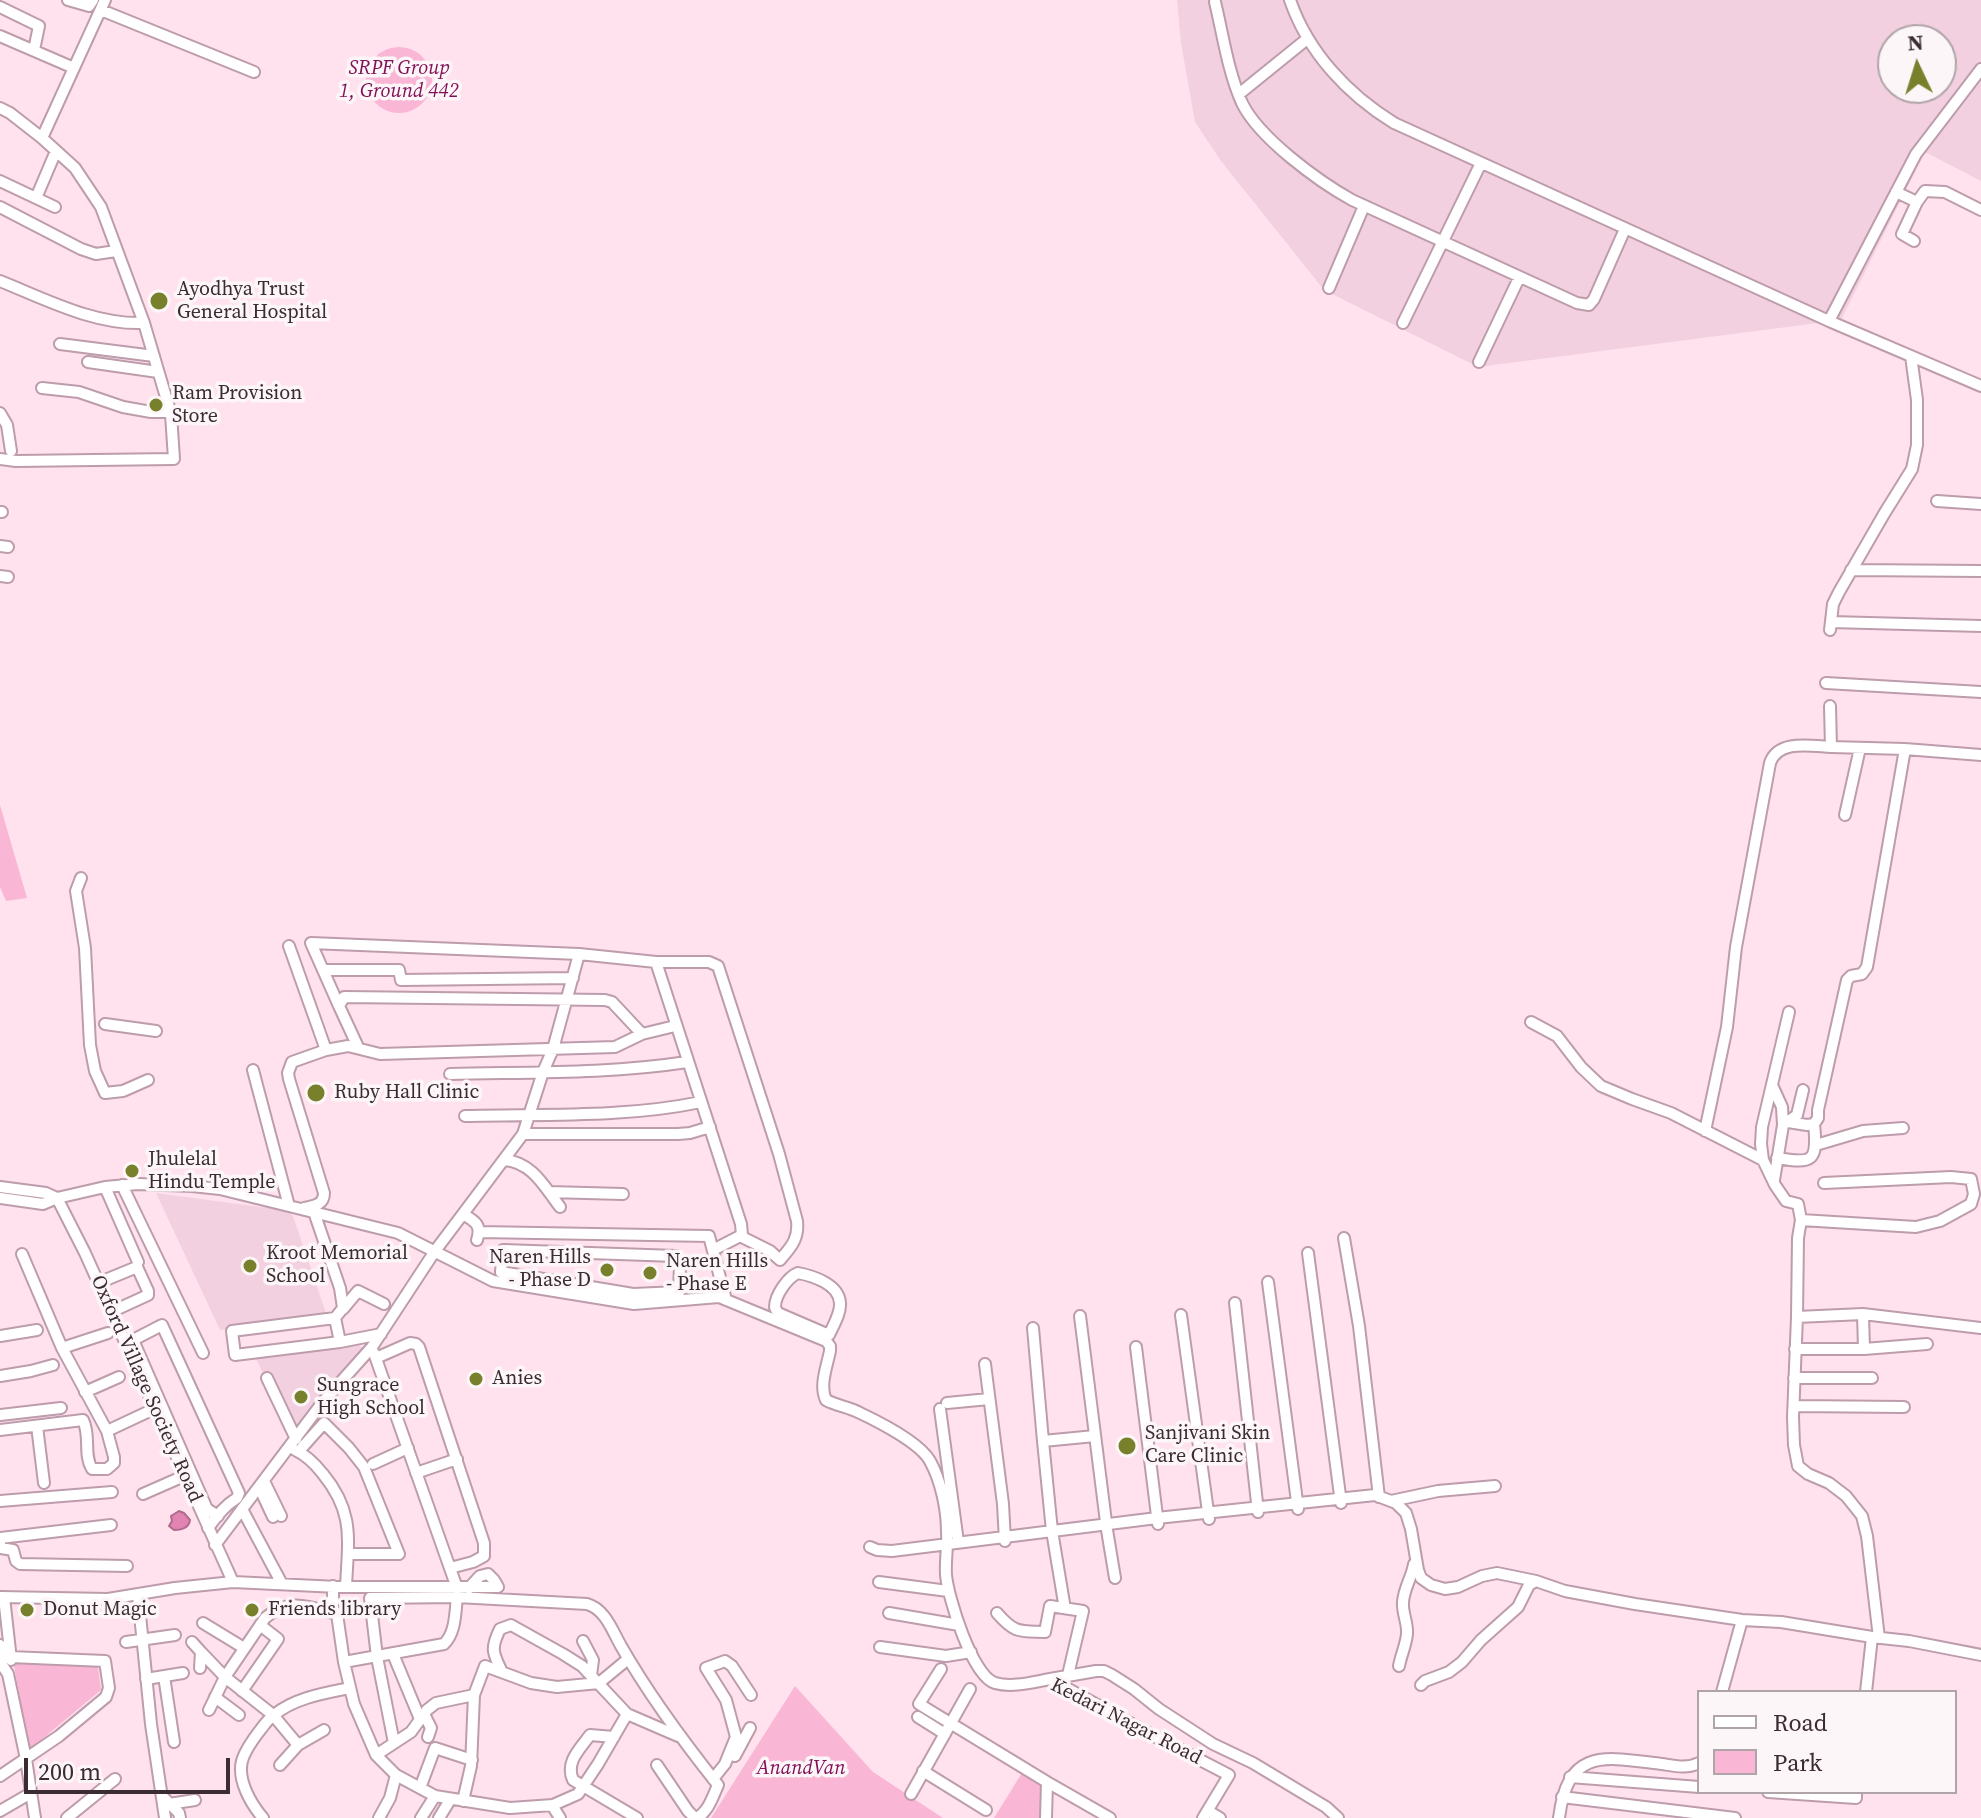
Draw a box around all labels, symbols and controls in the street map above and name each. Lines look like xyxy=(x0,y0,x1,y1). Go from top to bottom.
north arrow xyxy=(1877,24,1957,104)
text: N xyxy=(1906,27,1925,58)
park label: SRPF Group 1, Ground 442 xyxy=(339,57,459,104)
place label: Ayodhya Trust General Hospital xyxy=(177,278,327,325)
marker: Ayodhya Trust General Hospital xyxy=(148,290,170,312)
place label: Ram Provision Store xyxy=(172,382,302,429)
marker: Ram Provision Store xyxy=(147,396,165,414)
place label: Ruby Hall Clinic xyxy=(334,1081,479,1105)
marker: Ruby Hall Clinic xyxy=(305,1082,327,1104)
place label: Jhulelal Hindu Temple xyxy=(148,1148,276,1195)
marker: Jhulelal Hindu Temple xyxy=(123,1162,141,1180)
place label: Kroot Memorial School xyxy=(266,1242,408,1289)
place label: Naren Hills - Phase D xyxy=(489,1246,591,1293)
place label: Naren Hills - Phase E xyxy=(666,1250,768,1297)
marker: Kroot Memorial School xyxy=(241,1257,259,1275)
marker: Naren Hills - Phase D xyxy=(598,1261,616,1279)
marker: Naren Hills - Phase E xyxy=(641,1264,659,1282)
street label: Oxford Village Society Road xyxy=(85,1272,207,1506)
place label: Anies xyxy=(492,1367,542,1391)
marker: Anies xyxy=(467,1370,485,1388)
place label: Sungrace High School xyxy=(317,1374,425,1421)
marker: Sungrace High School xyxy=(292,1388,310,1406)
place label: Sanjivani Skin Care Clinic xyxy=(1145,1422,1270,1469)
marker: Sanjivani Skin Care Clinic xyxy=(1116,1435,1138,1457)
place label: Donut Magic xyxy=(43,1598,157,1622)
place label: Friends library xyxy=(268,1598,401,1622)
marker: Donut Magic xyxy=(18,1601,36,1619)
marker: Friends library xyxy=(243,1601,261,1619)
street label: Kedari Nagar Road xyxy=(1046,1674,1206,1770)
legend xyxy=(1697,1690,1957,1794)
text: Road xyxy=(1773,1706,1827,1739)
scale bar xyxy=(28,1742,234,1792)
text: Park xyxy=(1773,1746,1822,1779)
text: 200 m xyxy=(38,1755,101,1788)
park label: AnandVan xyxy=(756,1757,846,1781)

